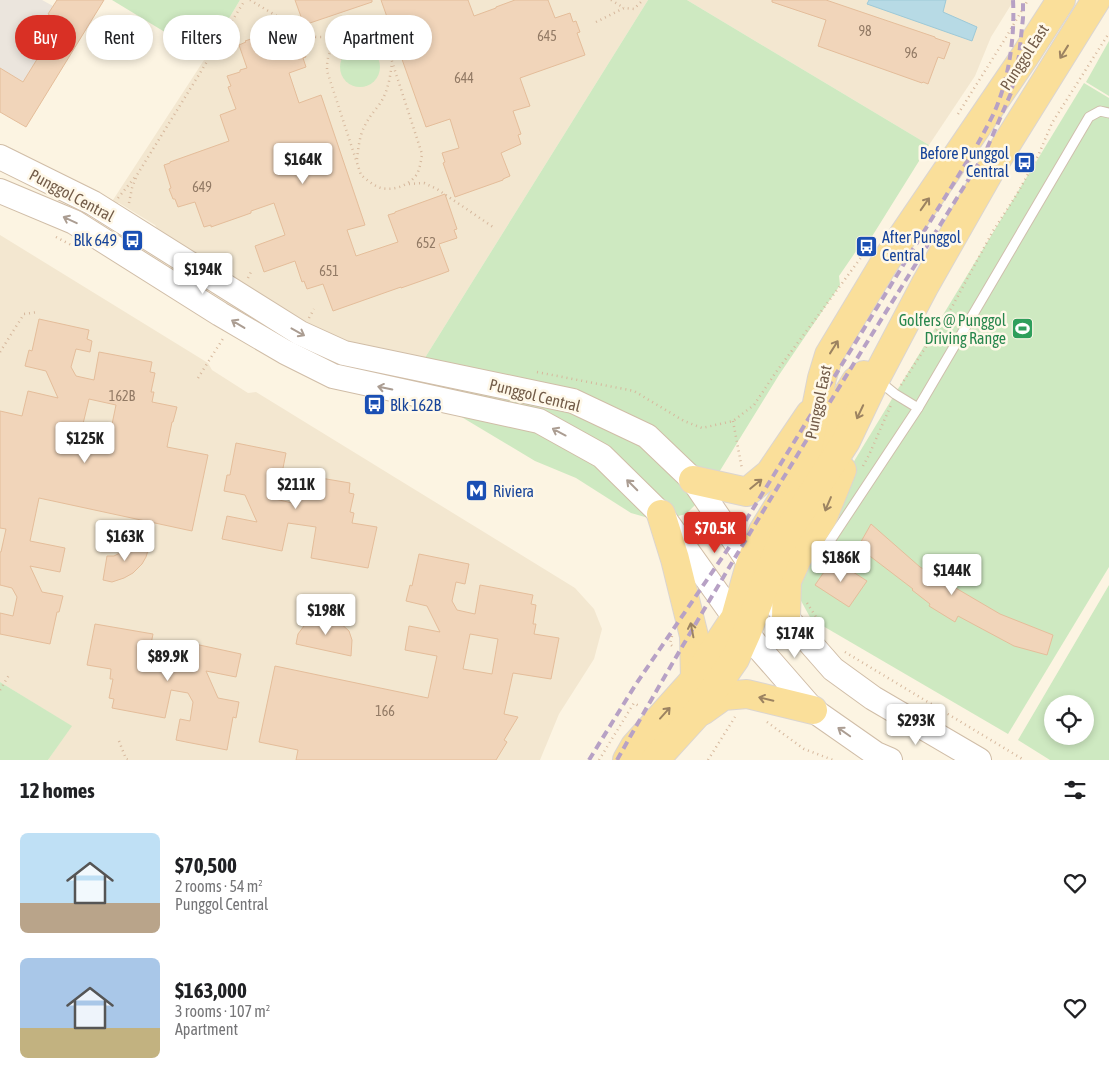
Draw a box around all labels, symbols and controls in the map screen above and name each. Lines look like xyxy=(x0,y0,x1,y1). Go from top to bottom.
chip: Buy xyxy=(15,15,76,60)
chip: Rent xyxy=(86,15,153,60)
chip: Filters xyxy=(163,15,240,60)
chip: New xyxy=(250,15,315,60)
chip: Apartment xyxy=(325,15,432,60)
street label: Punggol East xyxy=(996,20,1053,94)
house number: 98 xyxy=(858,23,872,39)
house number: 645 xyxy=(537,28,557,44)
house number: 96 xyxy=(904,45,918,61)
one-way arrow xyxy=(1058,45,1069,59)
house number: 644 xyxy=(454,70,474,86)
pin: $164K xyxy=(268,142,338,185)
place label: Before Punggol Central xyxy=(920,144,1010,180)
text: $164K xyxy=(284,150,322,168)
bus stop icon: Before Punggol Central xyxy=(1013,150,1037,174)
street label: Punggol Central xyxy=(26,165,118,226)
house number: 649 xyxy=(192,179,212,195)
one-way arrow xyxy=(920,197,930,211)
one-way arrow xyxy=(62,215,77,225)
bus stop icon: Blk 649 xyxy=(121,228,145,252)
place label: After Punggol Central xyxy=(882,228,962,264)
place label: Blk 649 xyxy=(73,231,117,249)
bus stop icon: After Punggol Central xyxy=(854,234,878,258)
house number: 652 xyxy=(416,235,436,251)
pin: $194K xyxy=(168,252,238,295)
text: $194K xyxy=(184,260,222,278)
house number: 651 xyxy=(319,263,339,279)
place label: Golfers @ Punggol Driving Range xyxy=(899,311,1007,348)
sports icon: Golfers @ Punggol Driving Range xyxy=(1010,317,1034,341)
one-way arrow xyxy=(230,319,245,329)
one-way arrow xyxy=(291,327,305,337)
one-way arrow xyxy=(829,340,839,354)
street label: Punggol East xyxy=(801,363,836,441)
street label: Punggol Central xyxy=(487,375,583,416)
one-way arrow xyxy=(378,383,394,392)
house number: 162B xyxy=(109,388,136,404)
bus stop icon: Blk 162B xyxy=(362,393,386,417)
place label: Blk 162B xyxy=(390,396,442,414)
one-way arrow xyxy=(854,404,864,419)
pin: $125K xyxy=(50,422,120,464)
one-way arrow xyxy=(552,427,567,437)
text: $125K xyxy=(66,429,104,447)
pin: $211K xyxy=(261,468,331,510)
text: $211K xyxy=(277,475,315,493)
metro station icon: Riviera xyxy=(465,479,489,503)
one-way arrow xyxy=(625,479,638,491)
one-way arrow xyxy=(749,479,762,490)
place label: Riviera xyxy=(493,482,534,500)
one-way arrow xyxy=(823,497,832,512)
pin: $70.5K xyxy=(674,512,756,554)
text: $70.5K xyxy=(695,519,735,537)
pin: $163K xyxy=(90,520,160,562)
text: $163K xyxy=(106,527,144,545)
pin: $186K xyxy=(806,540,876,583)
text: $186K xyxy=(822,548,860,566)
pin: $144K xyxy=(917,554,987,596)
text: $144K xyxy=(933,561,971,579)
pin: $198K xyxy=(291,594,361,636)
text: $198K xyxy=(307,601,345,619)
pin: $174K xyxy=(760,616,830,659)
one-way arrow xyxy=(687,623,696,639)
text: $174K xyxy=(776,624,814,642)
pin: $89.9K xyxy=(127,640,209,682)
text: $89.9K xyxy=(148,647,188,665)
one-way arrow xyxy=(758,694,774,703)
map controls xyxy=(1044,695,1094,745)
button: locate xyxy=(1044,695,1094,745)
house number: 166 xyxy=(375,703,395,719)
pin: $293K xyxy=(881,704,951,746)
one-way arrow xyxy=(660,706,671,719)
text: $293K xyxy=(897,711,935,729)
one-way arrow xyxy=(838,727,852,737)
icon: filters xyxy=(1061,776,1089,804)
text: 12 homes xyxy=(20,778,95,802)
icon: home xyxy=(60,853,120,913)
text: $70,500 xyxy=(175,853,237,877)
icon: heart xyxy=(1061,869,1089,897)
text: 2 rooms · 54 m² xyxy=(175,877,263,895)
text: Punggol Central xyxy=(175,895,268,913)
icon: home xyxy=(60,978,120,1038)
text: $163,000 xyxy=(175,978,247,1002)
icon: heart xyxy=(1061,994,1089,1022)
text: 3 rooms · 107 m² xyxy=(175,1002,270,1020)
text: Apartment xyxy=(175,1020,238,1038)

